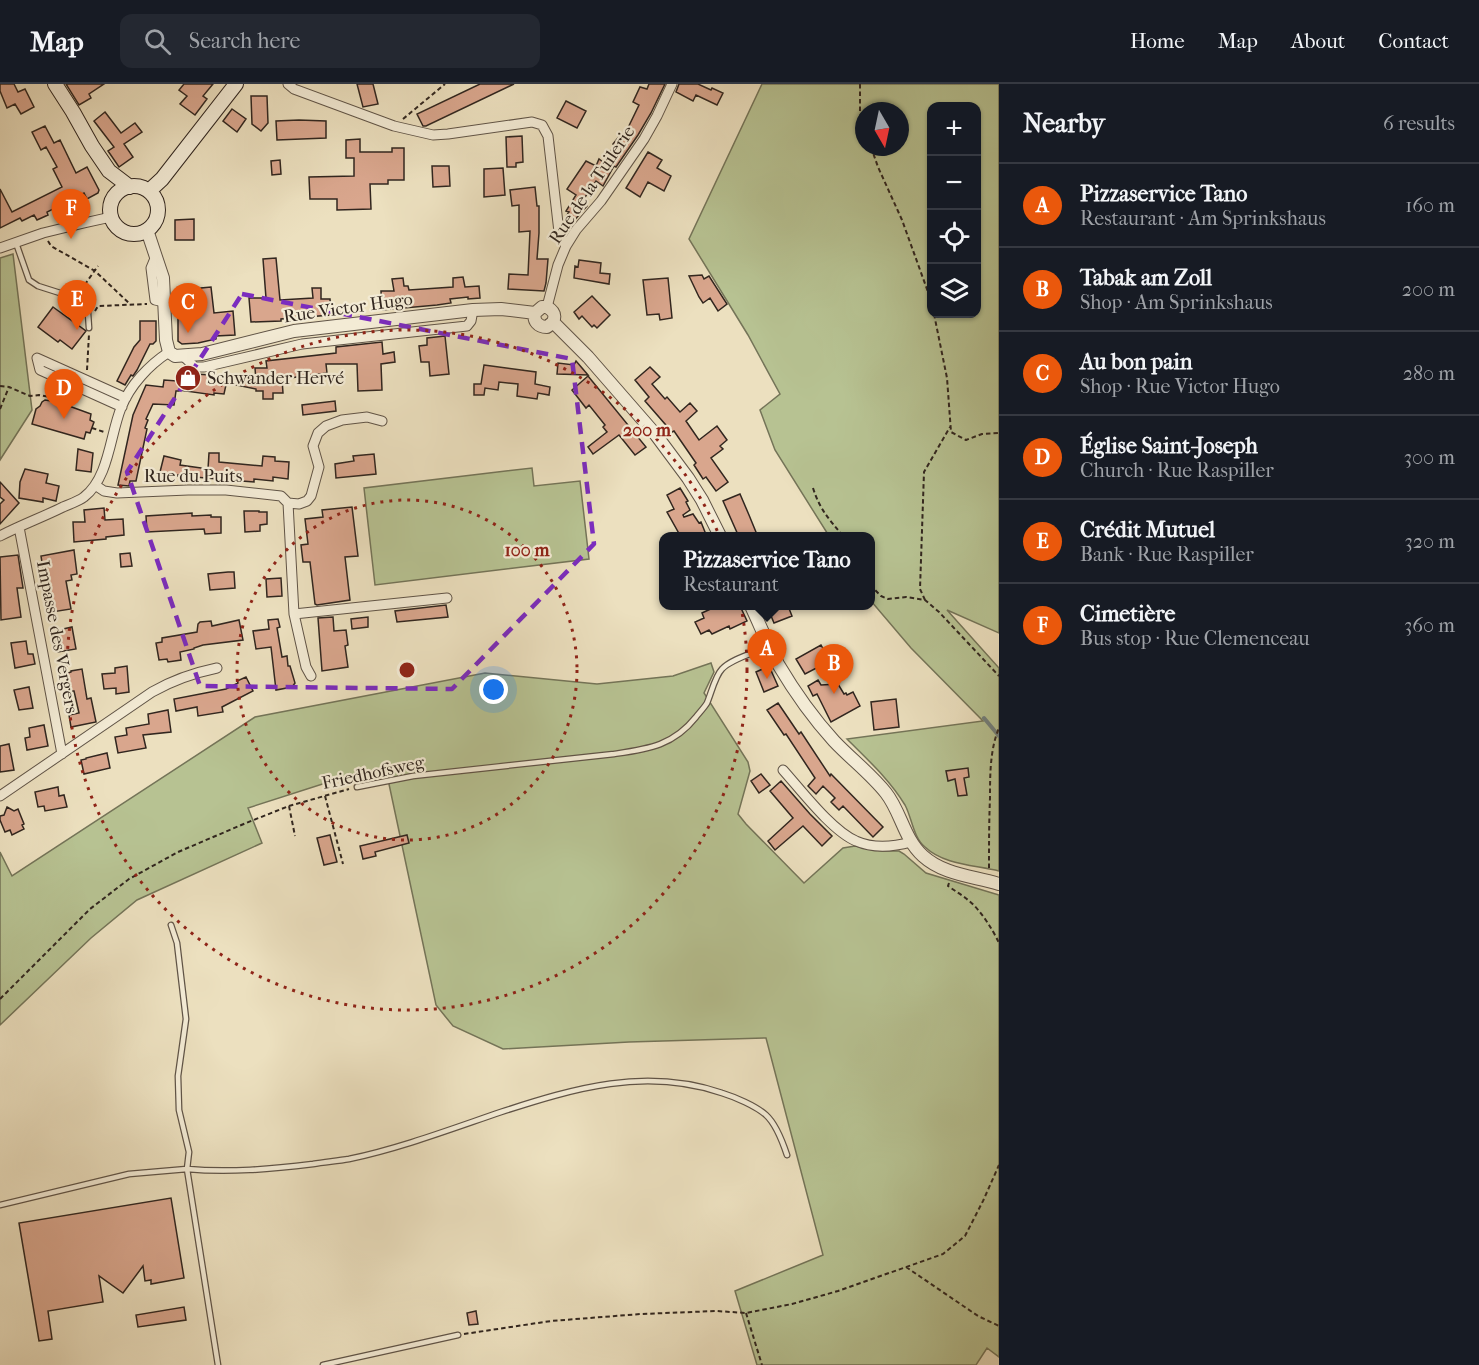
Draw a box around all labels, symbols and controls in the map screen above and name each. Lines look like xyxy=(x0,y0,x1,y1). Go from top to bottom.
search box xyxy=(120,14,540,68)
text: Map xyxy=(30,25,84,58)
icon: search xyxy=(141,25,174,58)
text: Search here xyxy=(189,28,300,54)
text: Home xyxy=(1130,29,1185,53)
text: Map xyxy=(1218,29,1258,53)
text: About xyxy=(1291,29,1345,53)
text: Contact xyxy=(1378,29,1449,53)
north arrow xyxy=(855,102,909,156)
map controls xyxy=(927,102,981,318)
button: + xyxy=(927,102,981,156)
text: Nearby xyxy=(1023,108,1105,139)
text: 6 results xyxy=(1383,112,1455,135)
street label: Rue de la Tuilerie xyxy=(545,122,639,248)
button: − xyxy=(927,156,981,210)
text: Pizzaservice Tano xyxy=(1080,181,1247,207)
pin: F xyxy=(52,190,90,239)
text: A xyxy=(1036,194,1049,217)
text: 160 m xyxy=(1405,194,1455,217)
text: Restaurant · Am Sprinkshaus xyxy=(1080,207,1326,230)
button: locate xyxy=(927,210,981,264)
button: layers xyxy=(927,264,981,318)
text: Tabak am Zoll xyxy=(1080,265,1212,291)
text: B xyxy=(1036,278,1049,301)
text: 200 m xyxy=(1402,278,1455,301)
pin: E xyxy=(58,280,97,330)
pin: C xyxy=(168,284,207,333)
street label: Rue Victor Hugo xyxy=(282,289,414,327)
text: Shop · Am Sprinkshaus xyxy=(1080,291,1273,314)
text: Au bon pain xyxy=(1080,349,1193,375)
text: C xyxy=(1036,362,1049,385)
text: 280 m xyxy=(1403,362,1455,385)
shop icon: Schwander Hervé xyxy=(173,363,203,393)
place label: Schwander Hervé xyxy=(207,368,344,389)
pin: D xyxy=(44,370,84,419)
text: Shop · Rue Victor Hugo xyxy=(1080,375,1280,398)
text: 200 m xyxy=(623,420,672,441)
text: Église Saint-Joseph xyxy=(1080,433,1258,459)
text: D xyxy=(1035,446,1050,469)
text: 300 m xyxy=(1404,446,1455,469)
text: Church · Rue Raspiller xyxy=(1080,459,1274,482)
street label: Rue du Puits xyxy=(144,466,243,487)
text: Crédit Mutuel xyxy=(1080,517,1215,543)
text: E xyxy=(1036,530,1049,553)
text: 320 m xyxy=(1405,530,1455,553)
popup xyxy=(659,532,875,610)
text: 100 m xyxy=(504,540,551,561)
text: Bank · Rue Raspiller xyxy=(1080,543,1254,566)
text: Pizzaservice Tano xyxy=(683,547,851,573)
street label: Impasse des Vergers xyxy=(32,559,82,716)
text: Restaurant xyxy=(683,573,779,596)
text: Cimetière xyxy=(1080,601,1175,627)
text: F xyxy=(1037,614,1048,637)
text: 360 m xyxy=(1404,614,1455,637)
text: Bus stop · Rue Clemenceau xyxy=(1080,627,1310,650)
pin: A xyxy=(748,630,786,679)
pin: B xyxy=(814,644,854,694)
centre of rings xyxy=(397,660,417,680)
your location xyxy=(479,675,508,704)
street label: Friedhofsweg xyxy=(320,752,427,794)

